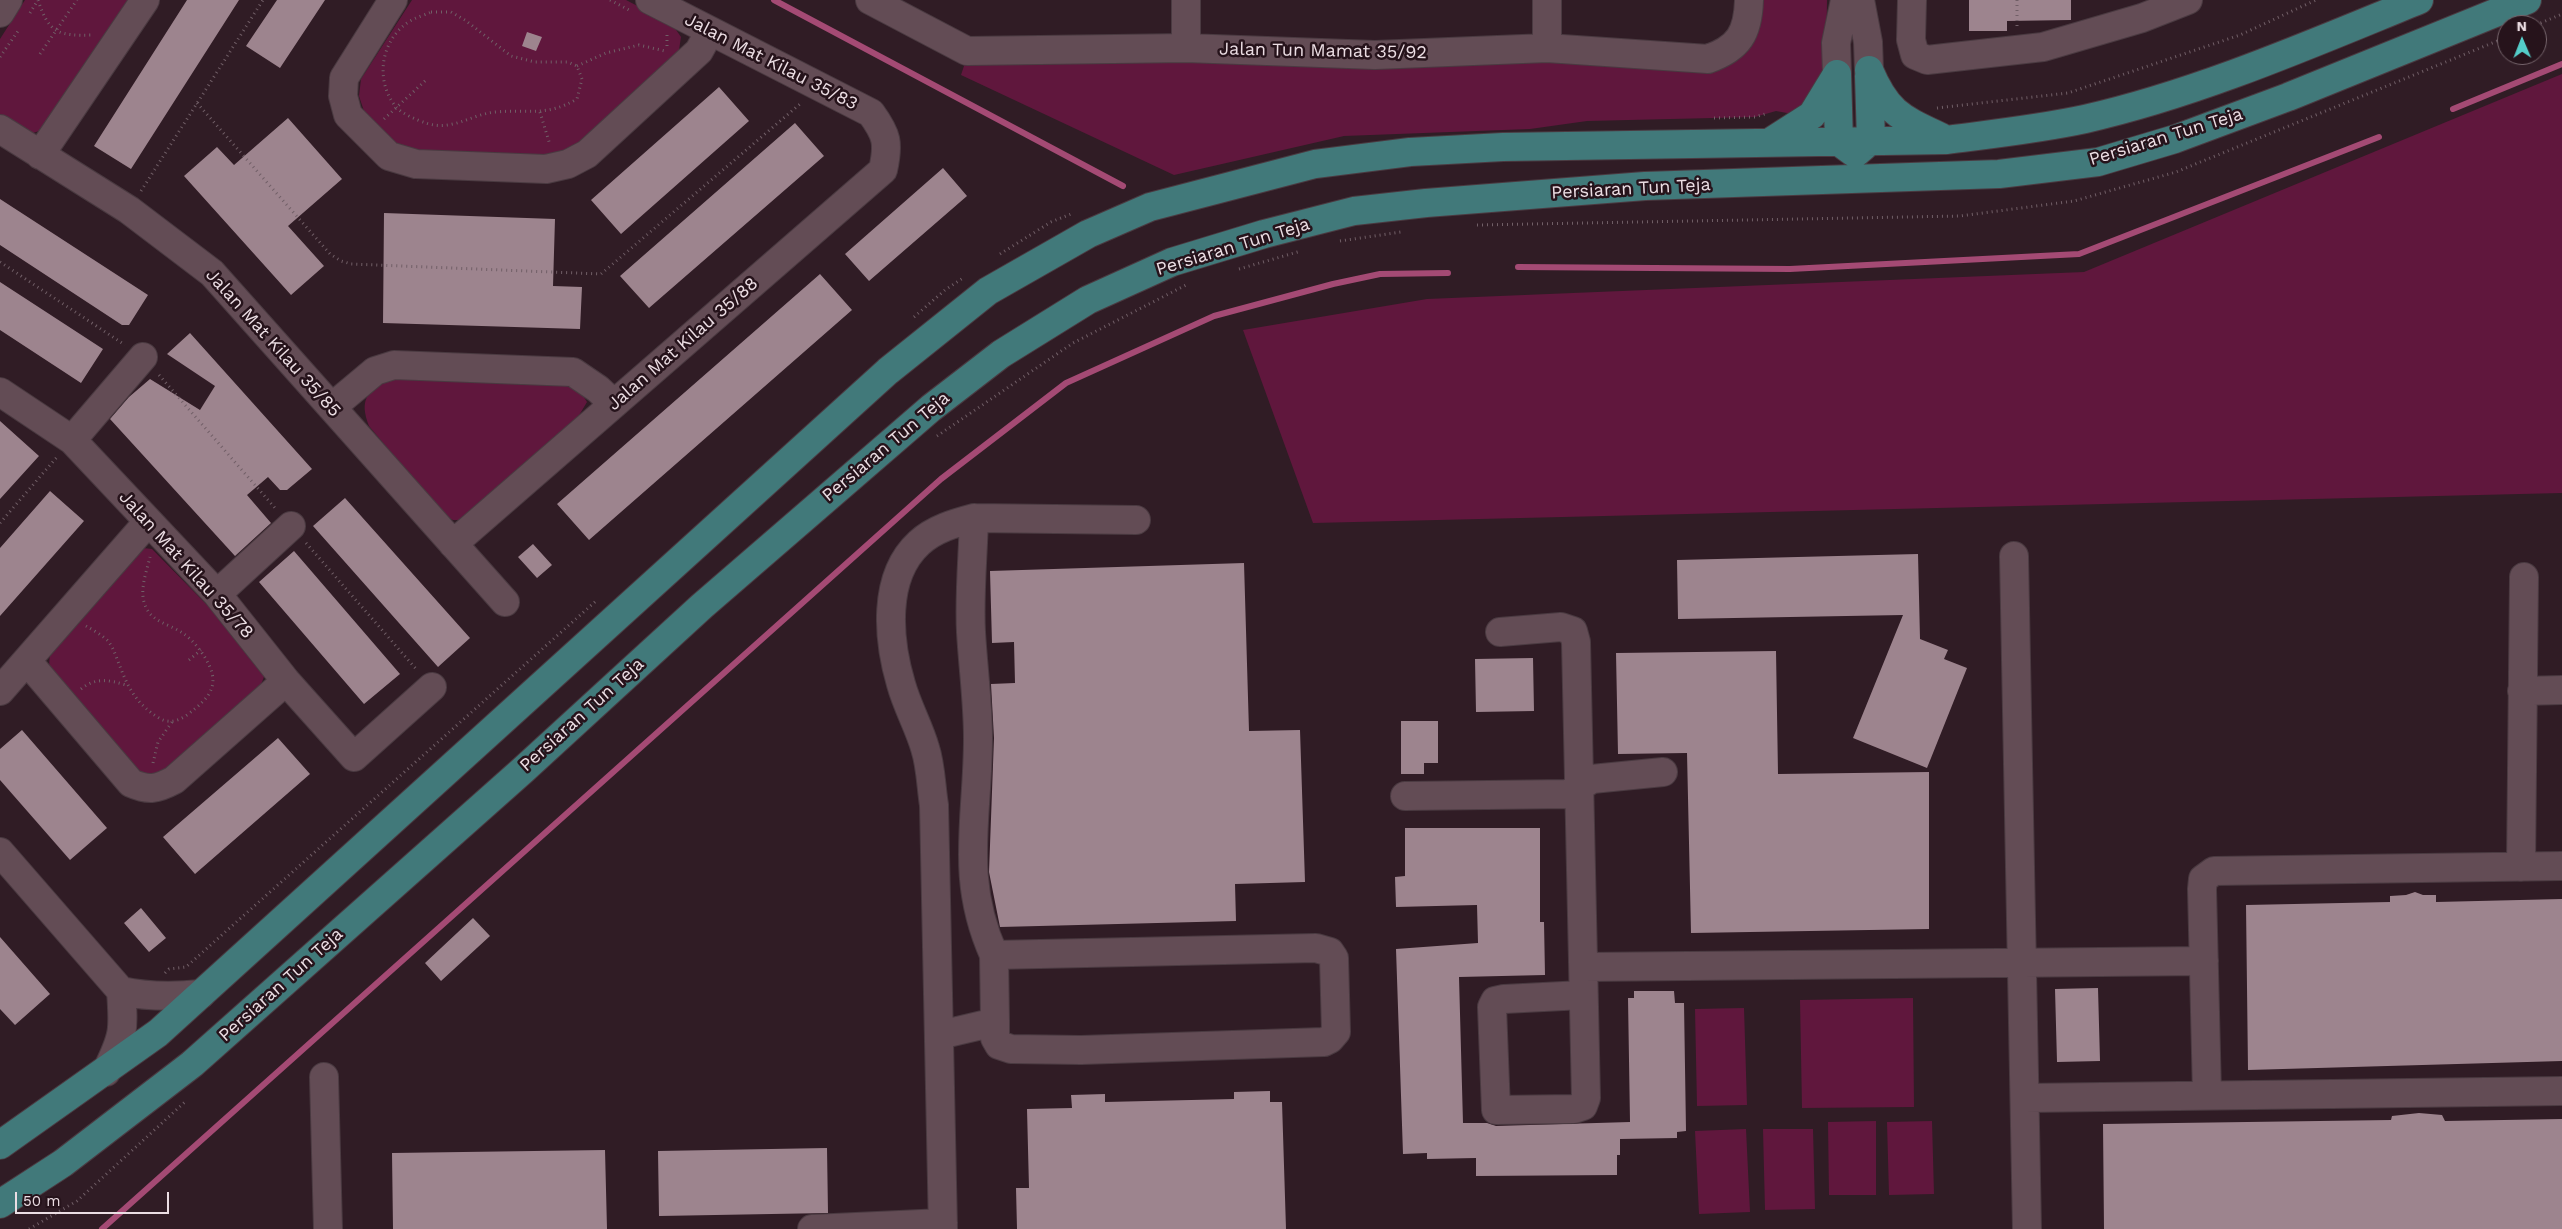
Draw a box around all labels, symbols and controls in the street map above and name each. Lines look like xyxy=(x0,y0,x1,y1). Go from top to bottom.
street label: Jalan Mat Kilau 35/83 xyxy=(681,9,861,115)
north arrow xyxy=(2497,15,2547,65)
text: N xyxy=(2516,18,2527,34)
street label: Jalan Tun Mamat 35/92 xyxy=(1219,38,1427,64)
street label: Persiaran Tun Teja xyxy=(2087,103,2245,171)
street label: Persiaran Tun Teja xyxy=(1551,174,1711,204)
street label: Persiaran Tun Teja xyxy=(1154,213,1312,281)
street label: Jalan Mat Kilau 35/85 xyxy=(201,265,345,421)
street label: Jalan Mat Kilau 35/88 xyxy=(603,273,763,415)
street label: Persiaran Tun Teja xyxy=(818,387,954,507)
street label: Jalan Mat Kilau 35/78 xyxy=(114,487,258,643)
street label: Persiaran Tun Teja xyxy=(515,654,649,776)
street label: Persiaran Tun Teja xyxy=(214,924,348,1046)
scale bar xyxy=(18,1182,171,1214)
text: 50 m xyxy=(23,1192,60,1210)

